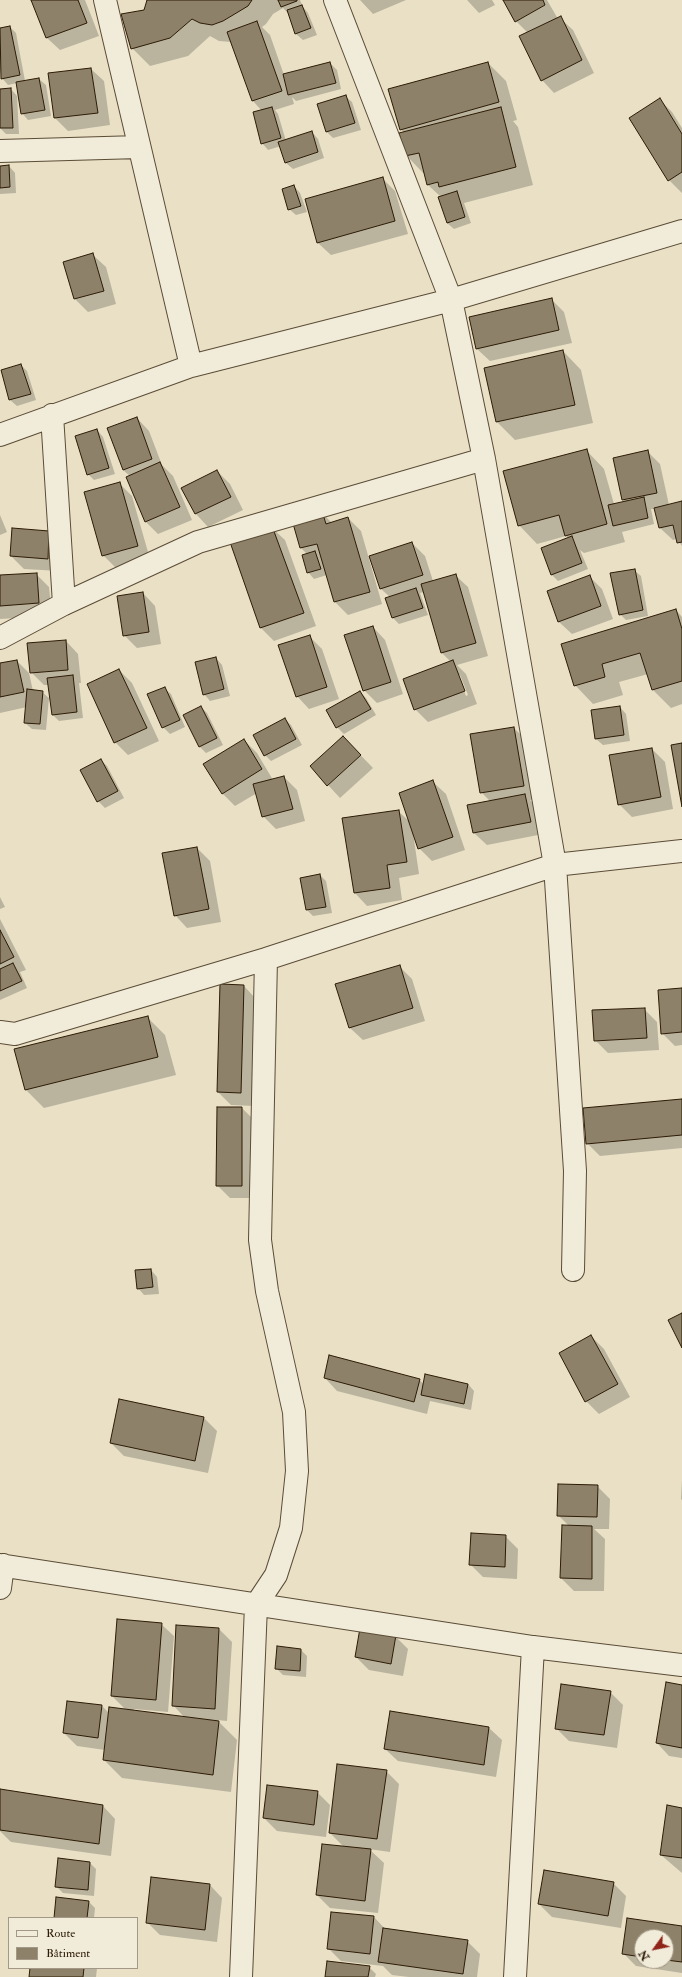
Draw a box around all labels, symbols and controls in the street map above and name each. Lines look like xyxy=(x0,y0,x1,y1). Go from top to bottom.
legend xyxy=(8,1917,138,1969)
text: Route xyxy=(46,1926,75,1941)
north arrow xyxy=(634,1929,674,1969)
text: Bâtiment xyxy=(46,1946,90,1961)
text: N xyxy=(636,1948,652,1963)

